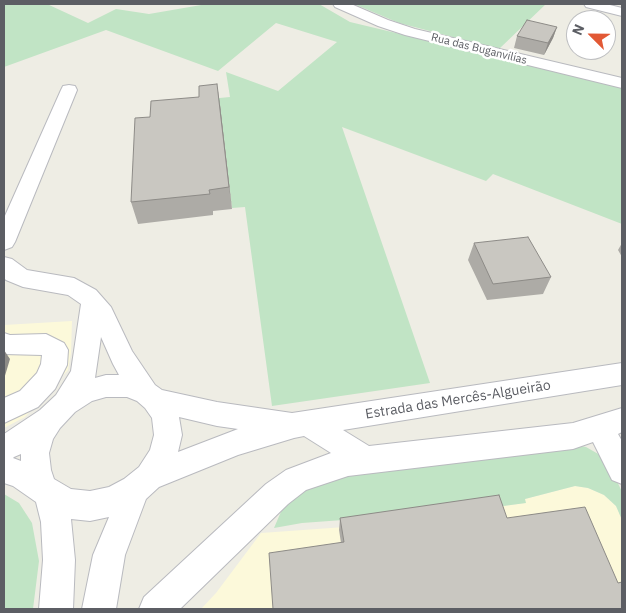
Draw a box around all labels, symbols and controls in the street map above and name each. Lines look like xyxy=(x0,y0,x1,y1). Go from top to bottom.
north arrow xyxy=(566,10,616,60)
text: N xyxy=(568,21,588,38)
street label: Rua das Buganvílias xyxy=(430,31,528,67)
street label: Estrada das Mercês-Algueirão xyxy=(364,377,552,423)

